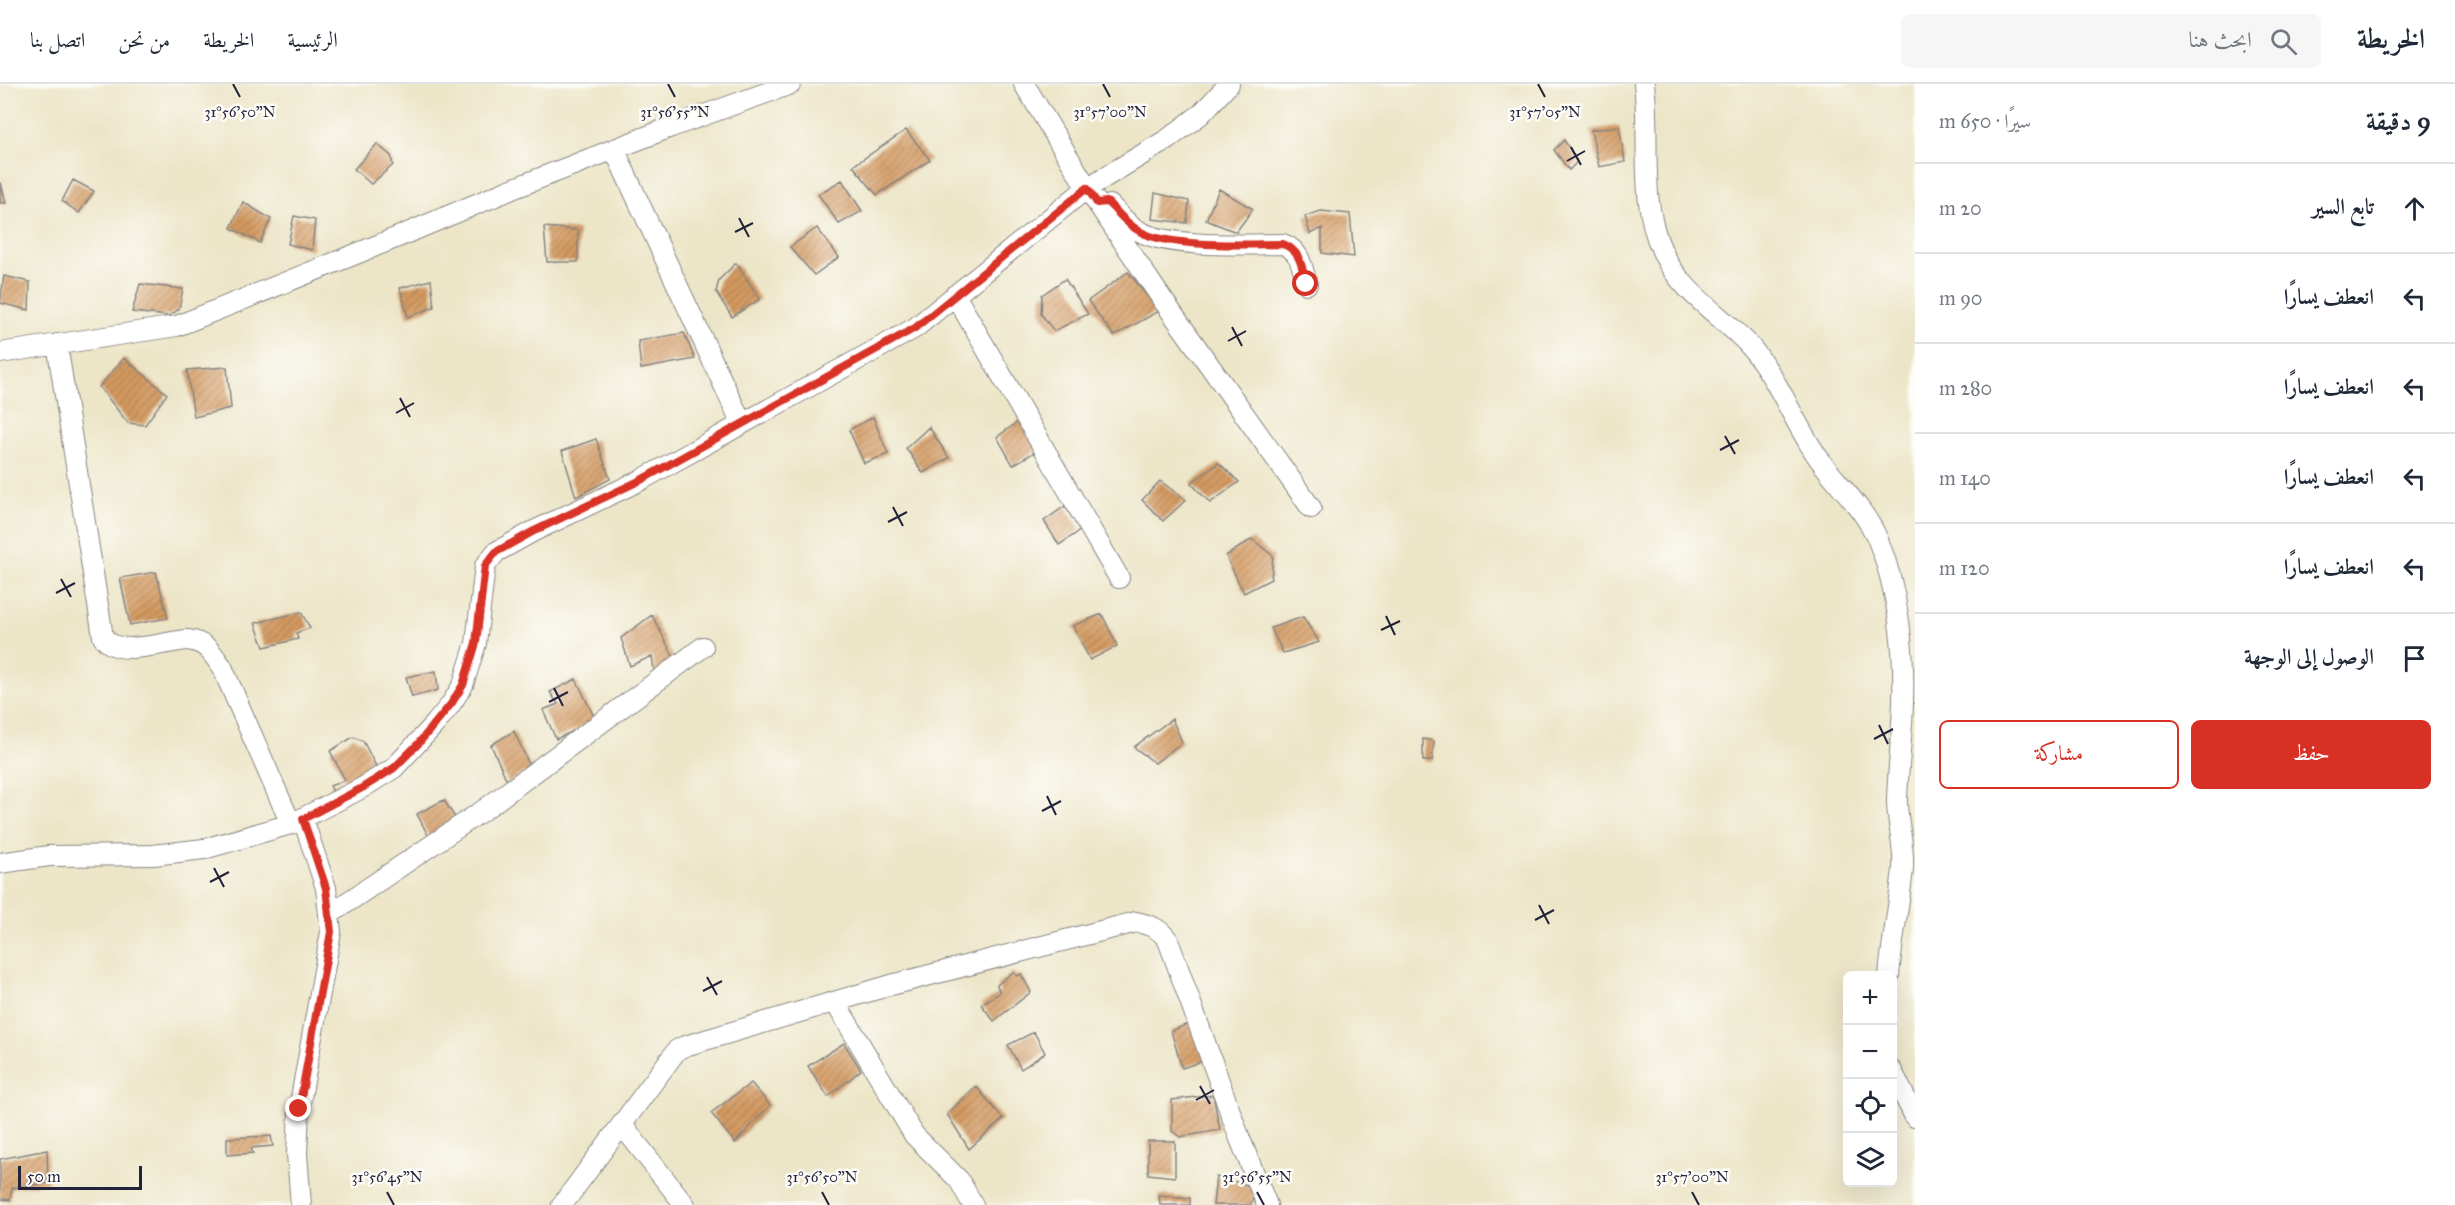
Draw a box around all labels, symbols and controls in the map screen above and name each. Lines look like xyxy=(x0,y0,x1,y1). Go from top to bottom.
search box xyxy=(1901,14,2321,68)
text: الخريطة xyxy=(2357,21,2425,56)
icon: search xyxy=(2267,25,2300,58)
text: ابحث هنا xyxy=(2188,26,2252,53)
text: اتصل بنا xyxy=(30,27,85,53)
text: من نحن xyxy=(118,27,170,53)
text: الخريطة xyxy=(203,27,254,53)
text: الرئيسية xyxy=(287,27,338,53)
text: 31°56'50"N xyxy=(204,103,276,121)
text: 31°56'55"N xyxy=(640,103,710,121)
text: 31°57'00"N xyxy=(1073,103,1147,121)
text: 31°57'05"N xyxy=(1509,103,1581,121)
text: 9 دقيقة xyxy=(2366,105,2431,137)
text: سيرًا · 650 m xyxy=(1939,109,2031,133)
icon: ahead xyxy=(2398,192,2431,225)
text: تابع السير xyxy=(2312,193,2374,220)
text: 20 m xyxy=(1939,196,1982,220)
route start xyxy=(1292,270,1318,296)
icon: left xyxy=(2398,282,2431,315)
text: انعطف يسارًا xyxy=(2284,283,2374,310)
text: 90 m xyxy=(1939,286,1983,310)
icon: left xyxy=(2398,372,2431,405)
text: انعطف يسارًا xyxy=(2284,373,2374,400)
text: 280 m xyxy=(1939,376,1992,400)
icon: left xyxy=(2398,462,2431,495)
text: انعطف يسارًا xyxy=(2284,463,2374,490)
text: 140 m xyxy=(1939,466,1991,490)
icon: left xyxy=(2398,552,2431,585)
text: انعطف يسارًا xyxy=(2284,553,2374,580)
text: 120 m xyxy=(1939,556,1990,580)
icon: arrive xyxy=(2398,642,2431,675)
text: الوصول إلى الوجهة xyxy=(2244,643,2374,670)
button: مشاركة xyxy=(1939,720,2179,789)
button: حفظ xyxy=(2191,720,2431,789)
map controls xyxy=(1843,971,1897,1187)
button: + xyxy=(1843,971,1897,1025)
button: − xyxy=(1843,1025,1897,1079)
button: locate xyxy=(1843,1079,1897,1133)
route end xyxy=(285,1095,311,1121)
button: layers xyxy=(1843,1133,1897,1187)
scale bar xyxy=(18,1163,142,1190)
text: 50 m xyxy=(27,1167,61,1186)
text: 31°56'45"N xyxy=(352,1168,423,1186)
text: 31°56'50"N xyxy=(786,1168,858,1186)
text: 31°56'55"N xyxy=(1222,1168,1292,1186)
text: 31°57'00"N xyxy=(1655,1168,1729,1186)

